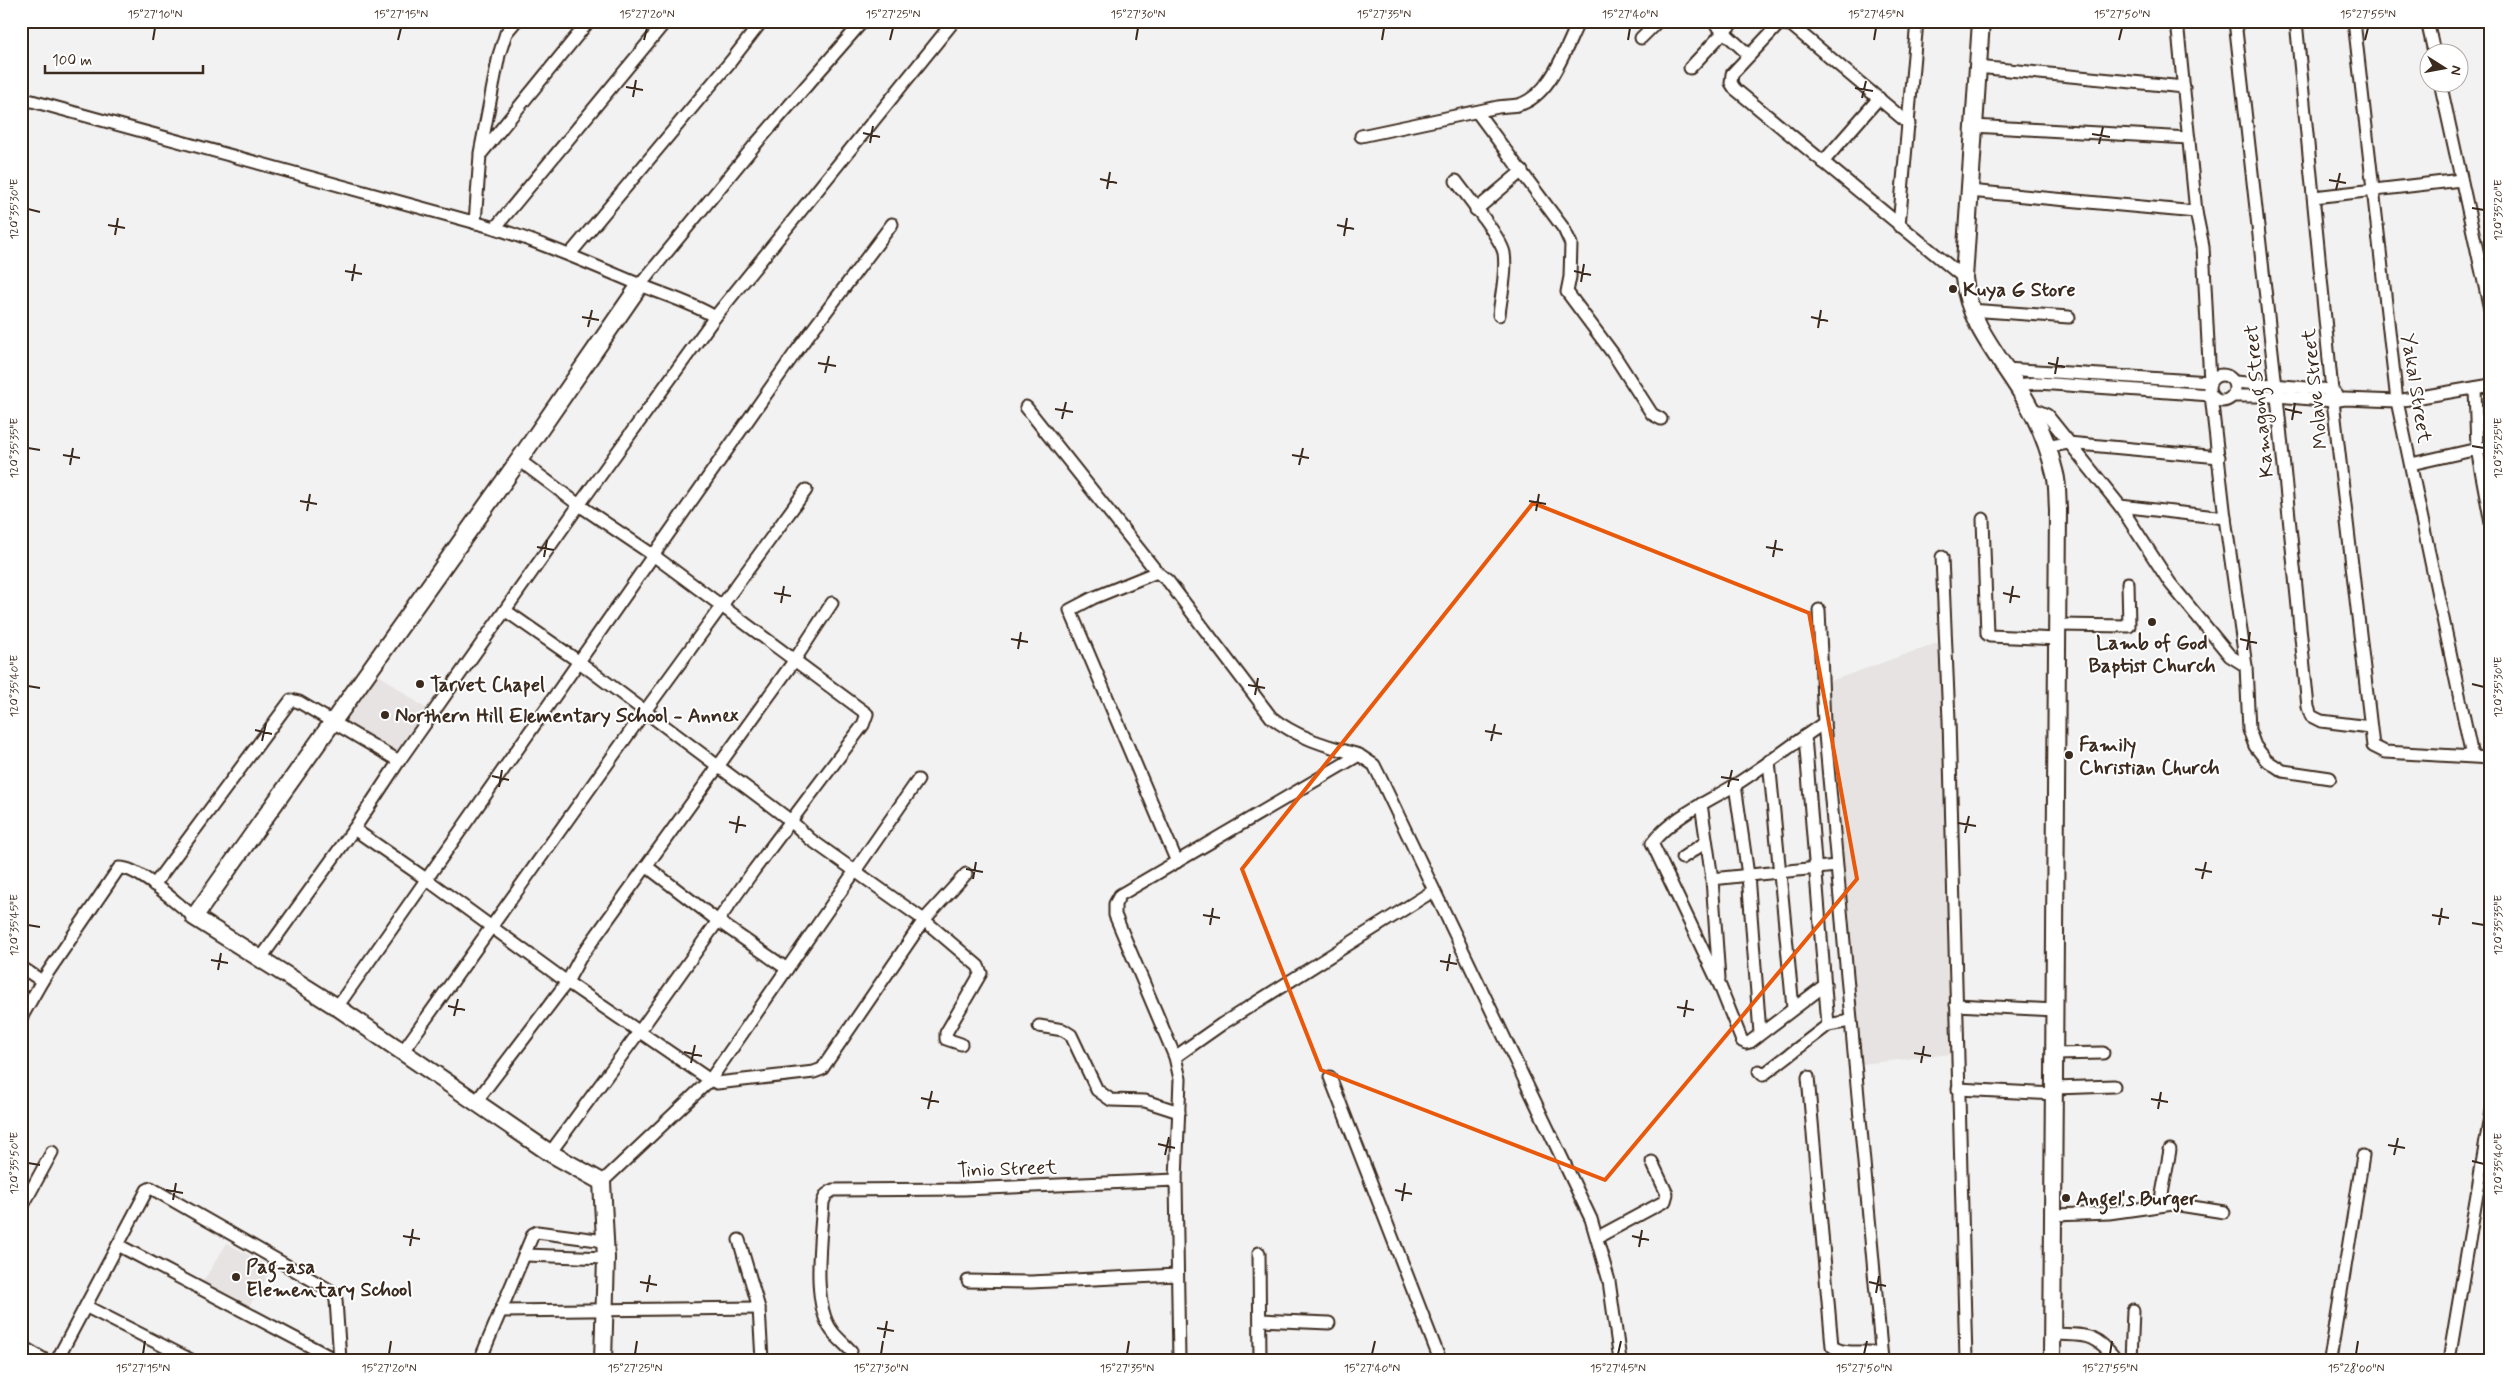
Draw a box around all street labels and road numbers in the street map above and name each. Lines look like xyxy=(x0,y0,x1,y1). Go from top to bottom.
street label: Kamagong Street xyxy=(2238,322,2283,479)
street label: Molave Street xyxy=(2296,327,2335,451)
street label: Yakal Street xyxy=(2394,331,2438,445)
street label: Tinio Street xyxy=(957,1154,1058,1185)

